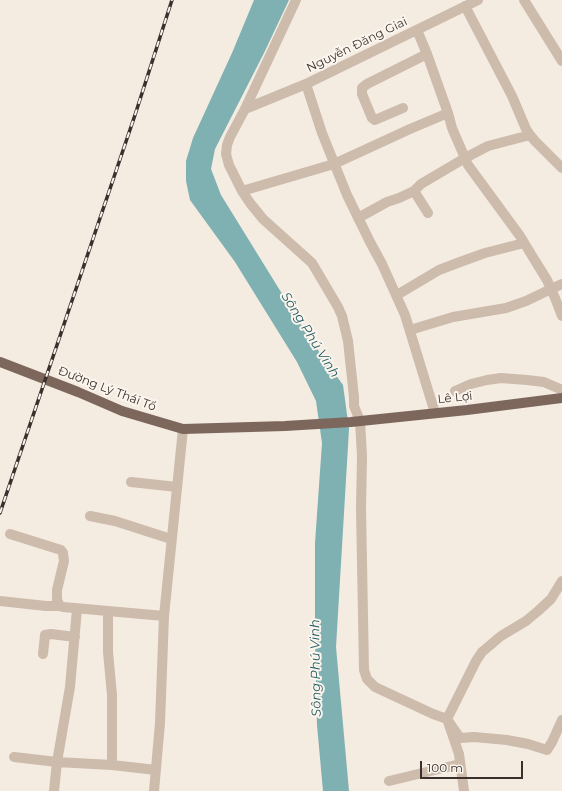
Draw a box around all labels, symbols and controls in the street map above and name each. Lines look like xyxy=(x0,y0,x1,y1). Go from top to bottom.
street label: Nguyễn Đăng Giai xyxy=(304,14,410,76)
water label: Sông Phú Vinh xyxy=(278,290,342,380)
street label: Đường Lý Thái Tổ xyxy=(56,364,158,414)
street label: Lê Lợi xyxy=(437,389,473,407)
water label: Sông Phú Vinh xyxy=(307,619,325,717)
scale bar xyxy=(422,753,525,779)
text: 100 m xyxy=(427,760,463,775)

